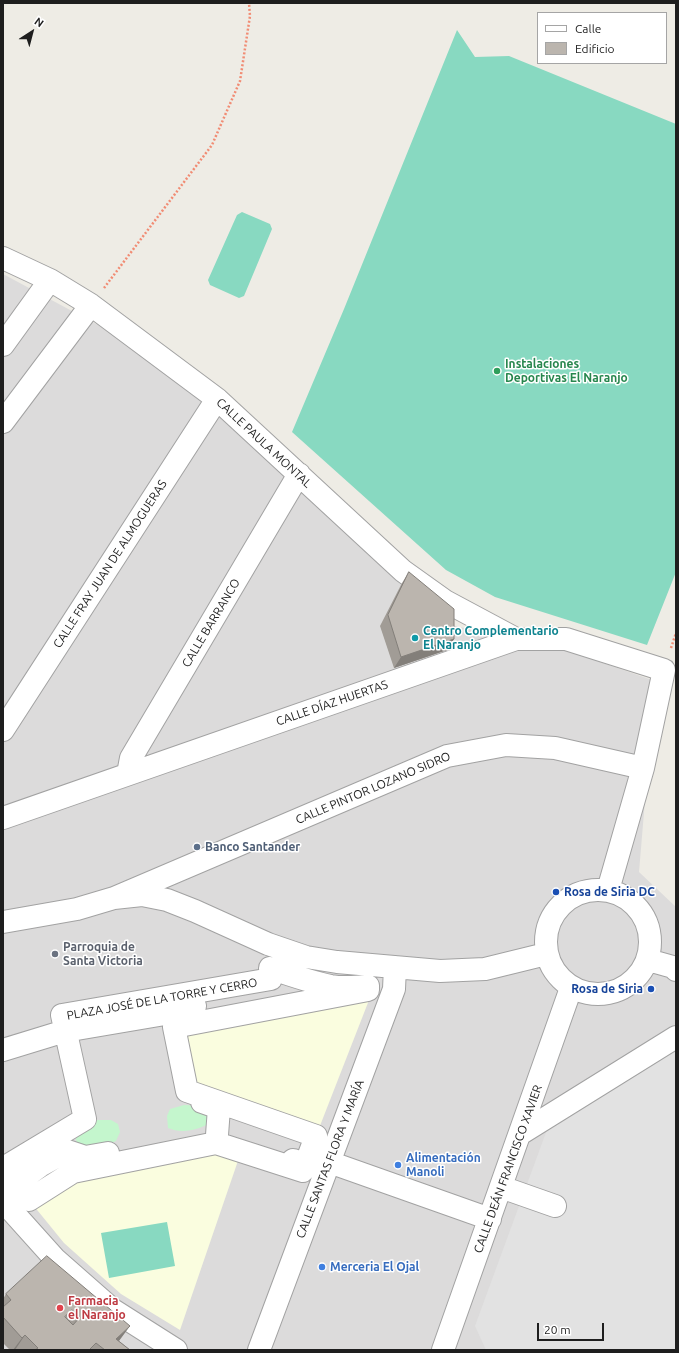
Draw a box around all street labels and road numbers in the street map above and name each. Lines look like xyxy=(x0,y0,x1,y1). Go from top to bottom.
street label: CALLE PAULA MONTAL xyxy=(213,395,315,491)
street label: CALLE FRAY JUAN DE ALMOGUERAS xyxy=(50,477,170,651)
street label: CALLE BARRANCO xyxy=(179,576,243,670)
street label: CALLE DÍAZ HUERTAS xyxy=(274,677,390,729)
street label: CALLE PINTOR LOZANO SIDRO xyxy=(293,749,453,827)
street label: PLAZA JOSÉ DE LA TORRE Y CERRO xyxy=(66,975,258,1023)
street label: CALLE SANTAS FLORA Y MARÍA xyxy=(293,1078,367,1240)
street label: CALLE DEÁN FRANCISCO XAVIER xyxy=(471,1083,545,1255)

